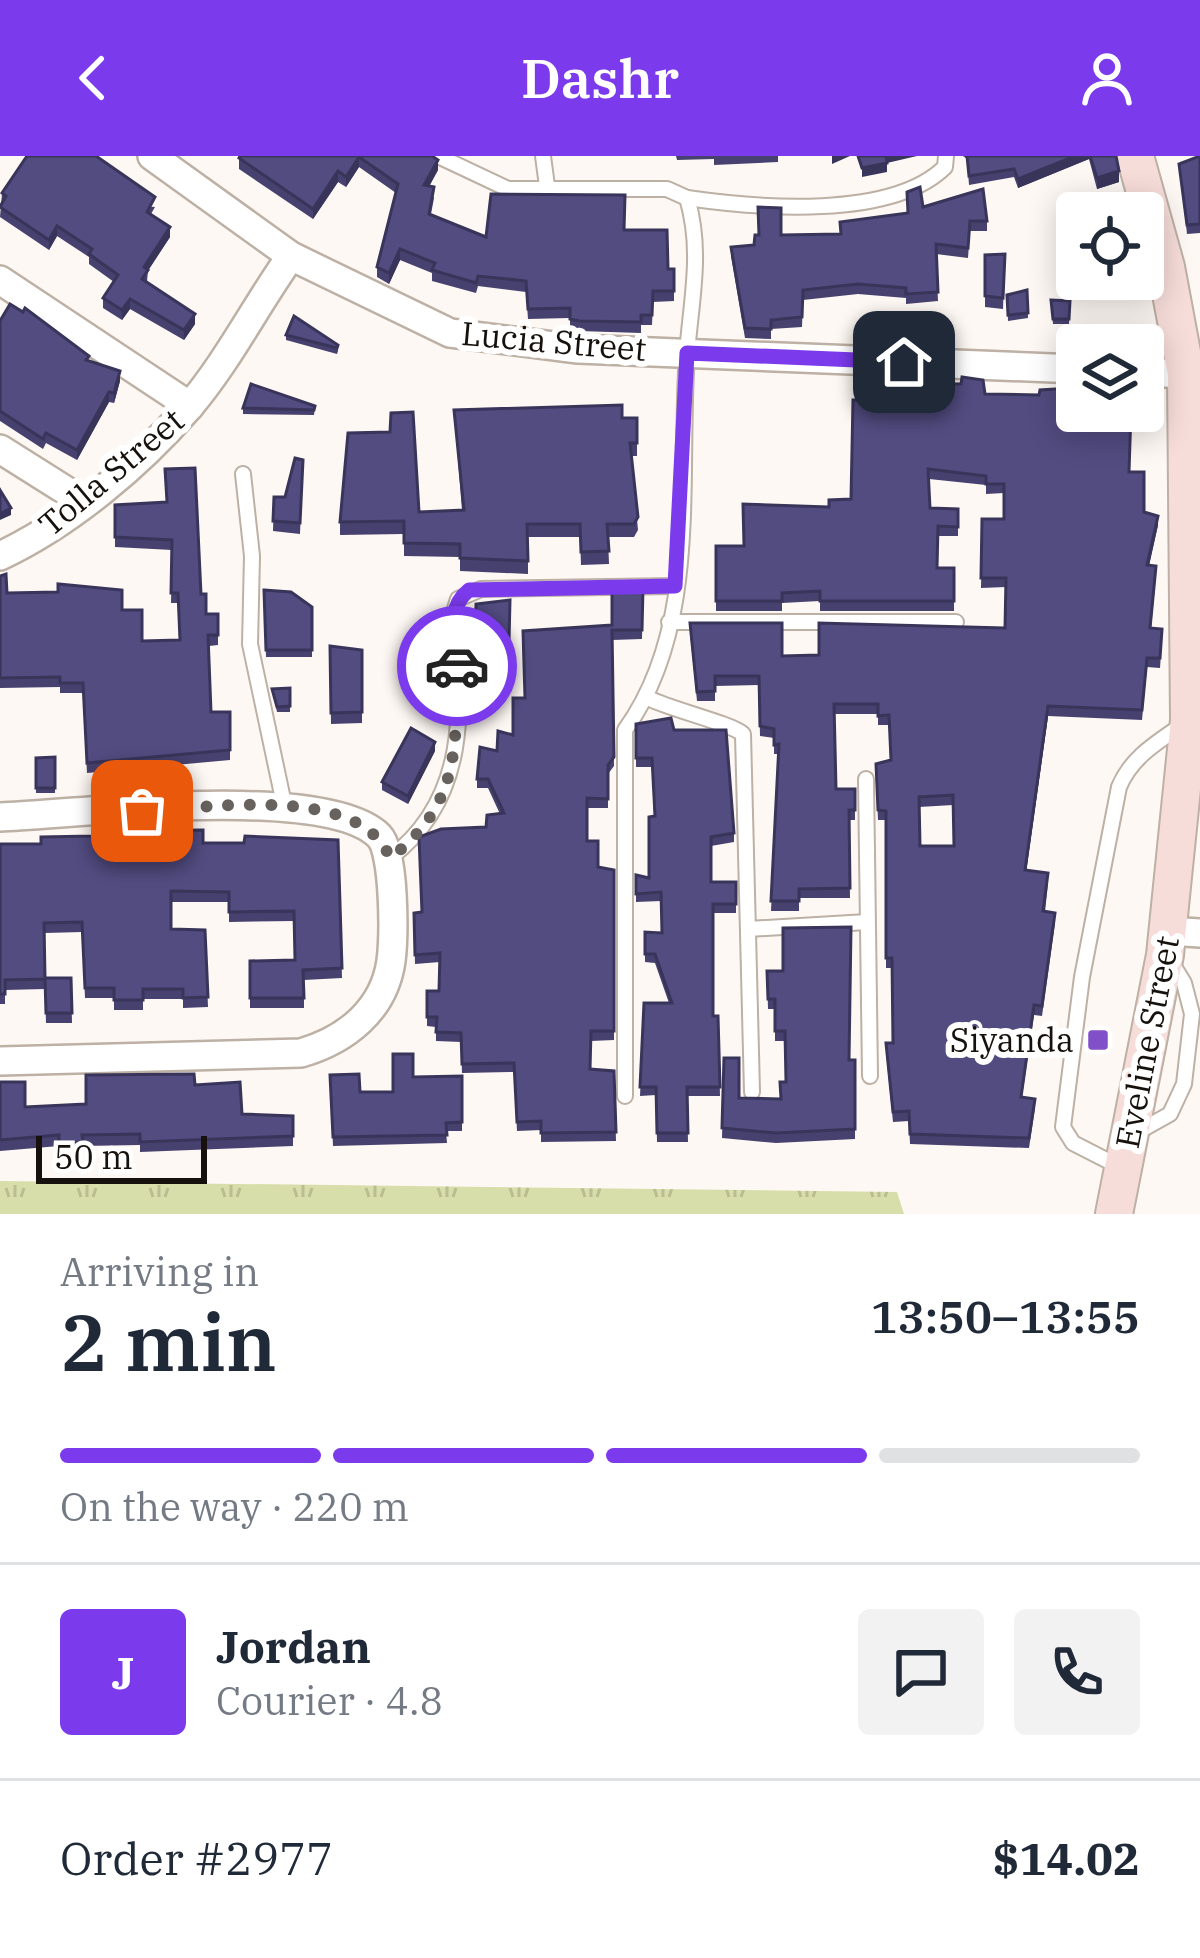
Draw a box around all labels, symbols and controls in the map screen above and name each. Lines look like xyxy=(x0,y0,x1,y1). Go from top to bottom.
text: Dashr xyxy=(521,43,679,113)
icon: back xyxy=(60,45,126,111)
icon: person xyxy=(1074,45,1140,111)
map controls xyxy=(1056,192,1164,432)
button: locate xyxy=(1056,192,1164,300)
street label: Lucia Street xyxy=(460,311,648,370)
pin xyxy=(853,311,955,413)
button: layers xyxy=(1056,324,1164,432)
icon: home xyxy=(871,329,937,395)
street label: Tolla Street xyxy=(29,398,192,545)
courier xyxy=(397,606,517,726)
icon: car xyxy=(424,633,490,699)
pin xyxy=(91,760,193,862)
icon: bag xyxy=(109,778,175,844)
street label: Eveline Street xyxy=(1105,932,1188,1152)
place label: Siyanda xyxy=(950,1018,1074,1061)
marker: Siyanda xyxy=(1085,1027,1111,1053)
scale bar xyxy=(36,1130,207,1183)
text: 50 m xyxy=(54,1135,133,1178)
text: Arriving in xyxy=(60,1246,259,1297)
text: 13:50–13:55 xyxy=(871,1287,1140,1345)
text: 2 min xyxy=(60,1291,277,1392)
text: On the way · 220 m xyxy=(60,1481,409,1532)
button: chat xyxy=(858,1609,984,1735)
button: phone xyxy=(1014,1609,1140,1735)
text: Jordan xyxy=(216,1617,371,1675)
text: J xyxy=(111,1643,135,1701)
text: Courier · 4.8 xyxy=(216,1675,443,1726)
text: Order #2977 xyxy=(60,1829,333,1887)
text: $14.02 xyxy=(993,1829,1140,1887)

